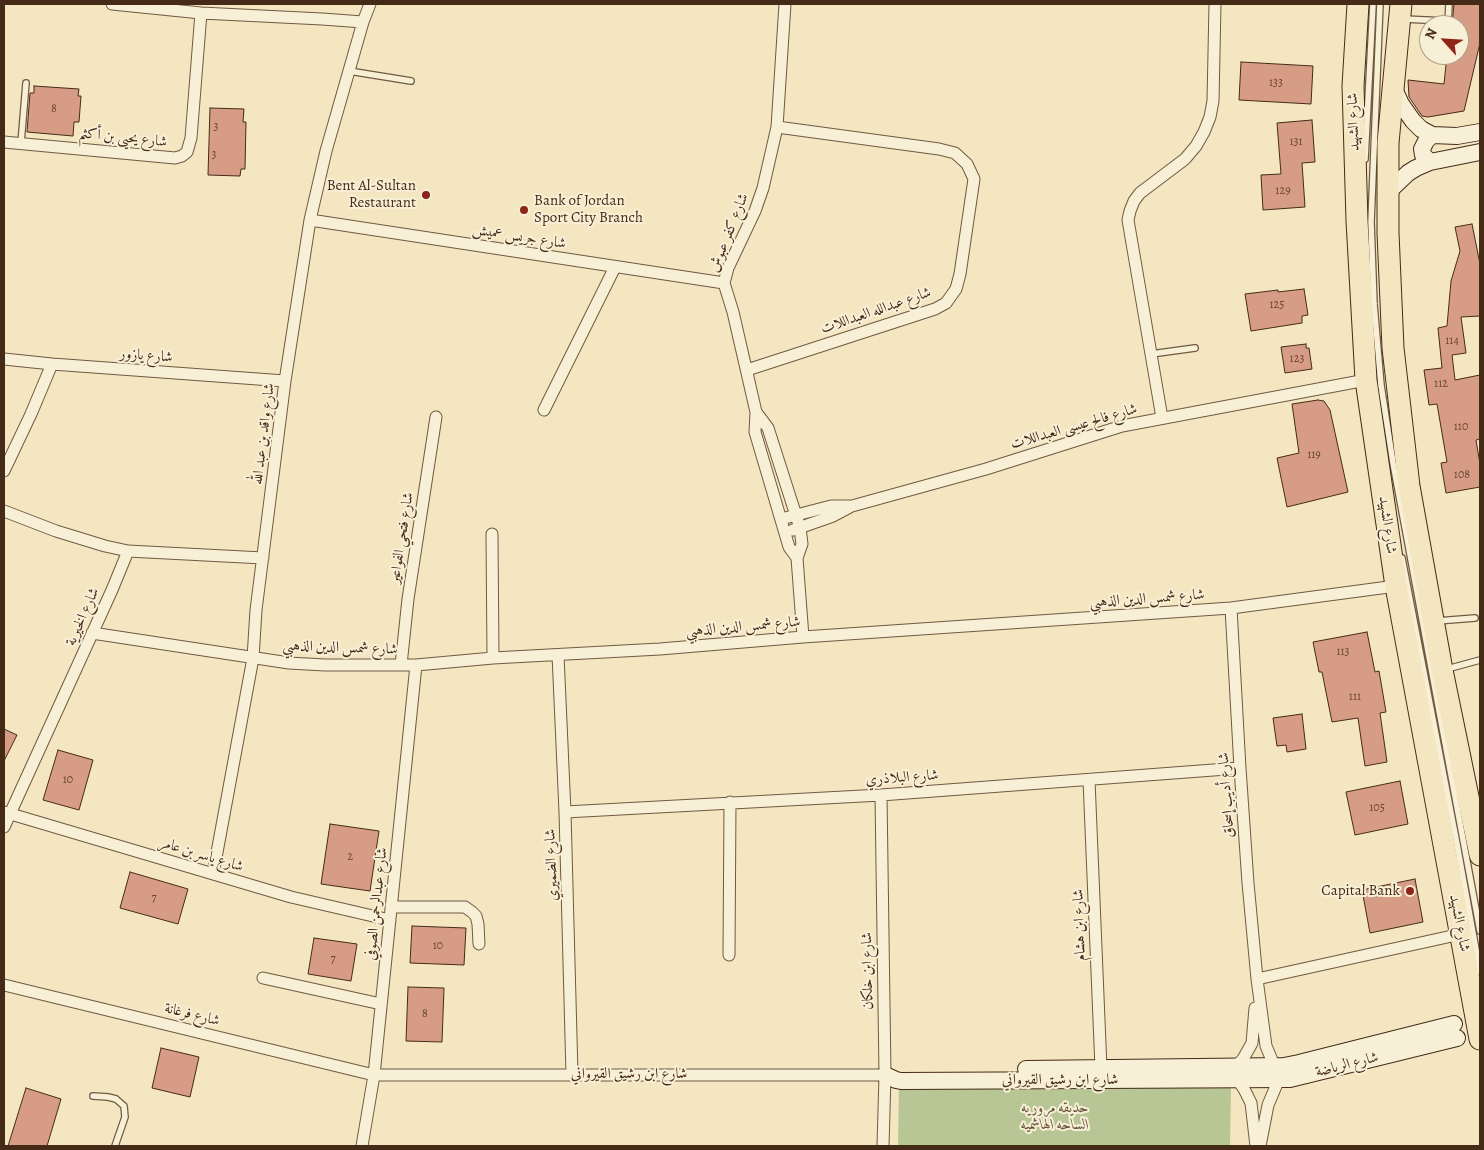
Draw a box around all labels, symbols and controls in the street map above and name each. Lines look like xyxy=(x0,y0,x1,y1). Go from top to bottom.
north arrow xyxy=(1419,15,1469,65)
text: N xyxy=(1420,25,1442,42)
house number: 133 xyxy=(1269,76,1283,90)
street label: شارع الشهيد xyxy=(1344,93,1364,151)
house number: 8 xyxy=(51,102,57,116)
house number: 3 xyxy=(214,120,218,134)
street label: شارع يحيى بن أكثم xyxy=(78,124,168,152)
house number: 131 xyxy=(1289,135,1303,149)
house number: 3 xyxy=(212,148,216,162)
place label: Bent Al-Sultan Restaurant xyxy=(327,177,416,212)
house number: 129 xyxy=(1275,184,1291,198)
marker: Bent Al-Sultan Restaurant xyxy=(420,189,432,201)
street label: شارع كفر عبوش xyxy=(705,191,753,275)
place label: Bank of Jordan Sport City Branch xyxy=(534,192,643,227)
marker: Bank of Jordan Sport City Branch xyxy=(518,204,530,216)
street label: شارع جريس عميش xyxy=(471,221,567,253)
street label: شارع عبدالله العبداللات xyxy=(818,284,934,338)
house number: 125 xyxy=(1270,298,1284,312)
house number: 114 xyxy=(1445,334,1459,348)
street label: شارع يازور xyxy=(119,345,173,367)
house number: 123 xyxy=(1290,352,1304,366)
house number: 112 xyxy=(1434,377,1448,391)
street label: شارع واقد بن عبد الله xyxy=(249,382,279,486)
street label: شارع فالح عيسى العبداللات xyxy=(1009,400,1139,454)
house number: 110 xyxy=(1454,420,1468,434)
house number: 119 xyxy=(1307,448,1321,462)
house number: 108 xyxy=(1454,468,1470,482)
street label: شارع فتحي الفواعير xyxy=(386,491,418,585)
street label: شارع الشهيد xyxy=(1374,495,1400,555)
street label: شارع الخيرية xyxy=(62,585,104,649)
street label: شارع شمس الدين الذهبي xyxy=(1089,586,1205,612)
street label: شارع شمس الدين الذهبي xyxy=(685,613,801,641)
street label: شارع شمس الدين الذهبي xyxy=(282,637,398,659)
house number: 113 xyxy=(1336,645,1350,659)
house number: 111 xyxy=(1349,690,1361,704)
street label: شارع أديب إسحاق xyxy=(1215,752,1239,838)
street label: شارع البلاذري xyxy=(865,766,939,790)
house number: 10 xyxy=(63,773,73,787)
house number: 105 xyxy=(1369,801,1385,815)
street label: شارع الضميري xyxy=(542,829,562,901)
street label: شارع ياسر بن عامر xyxy=(157,834,245,876)
street label: شارع عبدالرحمن الصوفي xyxy=(362,847,392,961)
house number: 2 xyxy=(347,850,353,864)
place label: Capital Bank xyxy=(1321,882,1400,900)
marker: Capital Bank xyxy=(1404,885,1416,897)
street label: شارع ابن هشام xyxy=(1070,889,1090,961)
house number: 7 xyxy=(151,891,157,905)
street label: شارع الشهيد xyxy=(1445,893,1473,953)
street label: شارع ابن خلكان xyxy=(858,932,878,1010)
house number: 10 xyxy=(433,939,443,953)
house number: 7 xyxy=(330,952,336,966)
street label: شارع فرغانة xyxy=(162,999,222,1031)
house number: 8 xyxy=(422,1007,428,1021)
street label: شارع الرياضة xyxy=(1314,1049,1380,1081)
street label: شارع ابن رشيق القيرواني xyxy=(571,1065,687,1083)
street label: شارع ابن رشيق القيرواني xyxy=(1002,1071,1118,1089)
park label: حديقه مروريه الساحه الهاشميه xyxy=(1021,1099,1089,1134)

